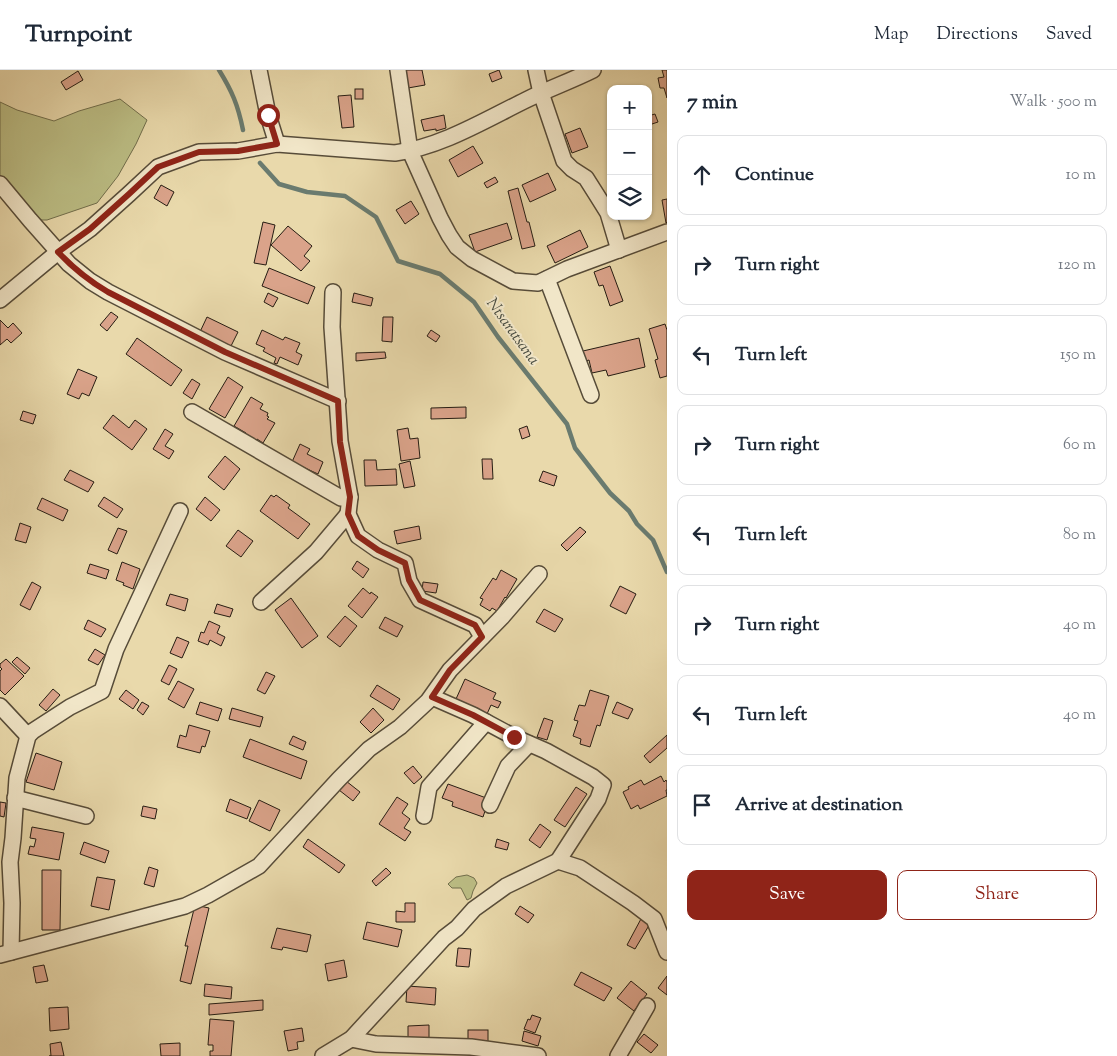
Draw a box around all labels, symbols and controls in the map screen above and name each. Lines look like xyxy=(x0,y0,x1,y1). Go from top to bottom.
text: Turnpoint xyxy=(25,18,132,52)
text: Map xyxy=(874,22,909,48)
text: Directions xyxy=(937,22,1018,48)
text: Saved xyxy=(1046,22,1092,48)
map controls xyxy=(607,85,652,220)
button: + xyxy=(607,85,652,130)
text: 7 min xyxy=(687,88,738,118)
text: Walk · 500 m xyxy=(1010,91,1097,114)
route start xyxy=(257,104,280,127)
button: − xyxy=(607,130,652,175)
icon: ahead xyxy=(688,161,716,189)
text: Continue xyxy=(735,162,814,189)
text: 10 m xyxy=(1066,164,1096,187)
button: layers xyxy=(607,175,652,220)
icon: right xyxy=(688,251,716,279)
text: Turn right xyxy=(735,252,819,279)
text: 120 m xyxy=(1058,254,1096,277)
water label: Ntsaratsana xyxy=(480,294,544,370)
icon: left xyxy=(688,341,716,369)
text: Turn left xyxy=(735,342,807,369)
text: 150 m xyxy=(1060,344,1096,367)
icon: right xyxy=(688,431,716,459)
text: Turn right xyxy=(735,432,819,459)
text: 60 m xyxy=(1063,434,1096,457)
icon: left xyxy=(688,521,716,549)
text: Turn left xyxy=(735,522,807,549)
text: 80 m xyxy=(1063,524,1096,547)
icon: right xyxy=(688,611,716,639)
text: Turn right xyxy=(735,612,819,639)
text: 40 m xyxy=(1063,614,1096,637)
icon: left xyxy=(688,701,716,729)
text: Turn left xyxy=(735,702,807,729)
text: 40 m xyxy=(1063,704,1096,727)
route end xyxy=(503,726,526,749)
icon: arrive xyxy=(688,791,716,819)
text: Arrive at destination xyxy=(735,792,903,819)
button: Save xyxy=(687,870,887,920)
button: Share xyxy=(897,870,1097,920)

